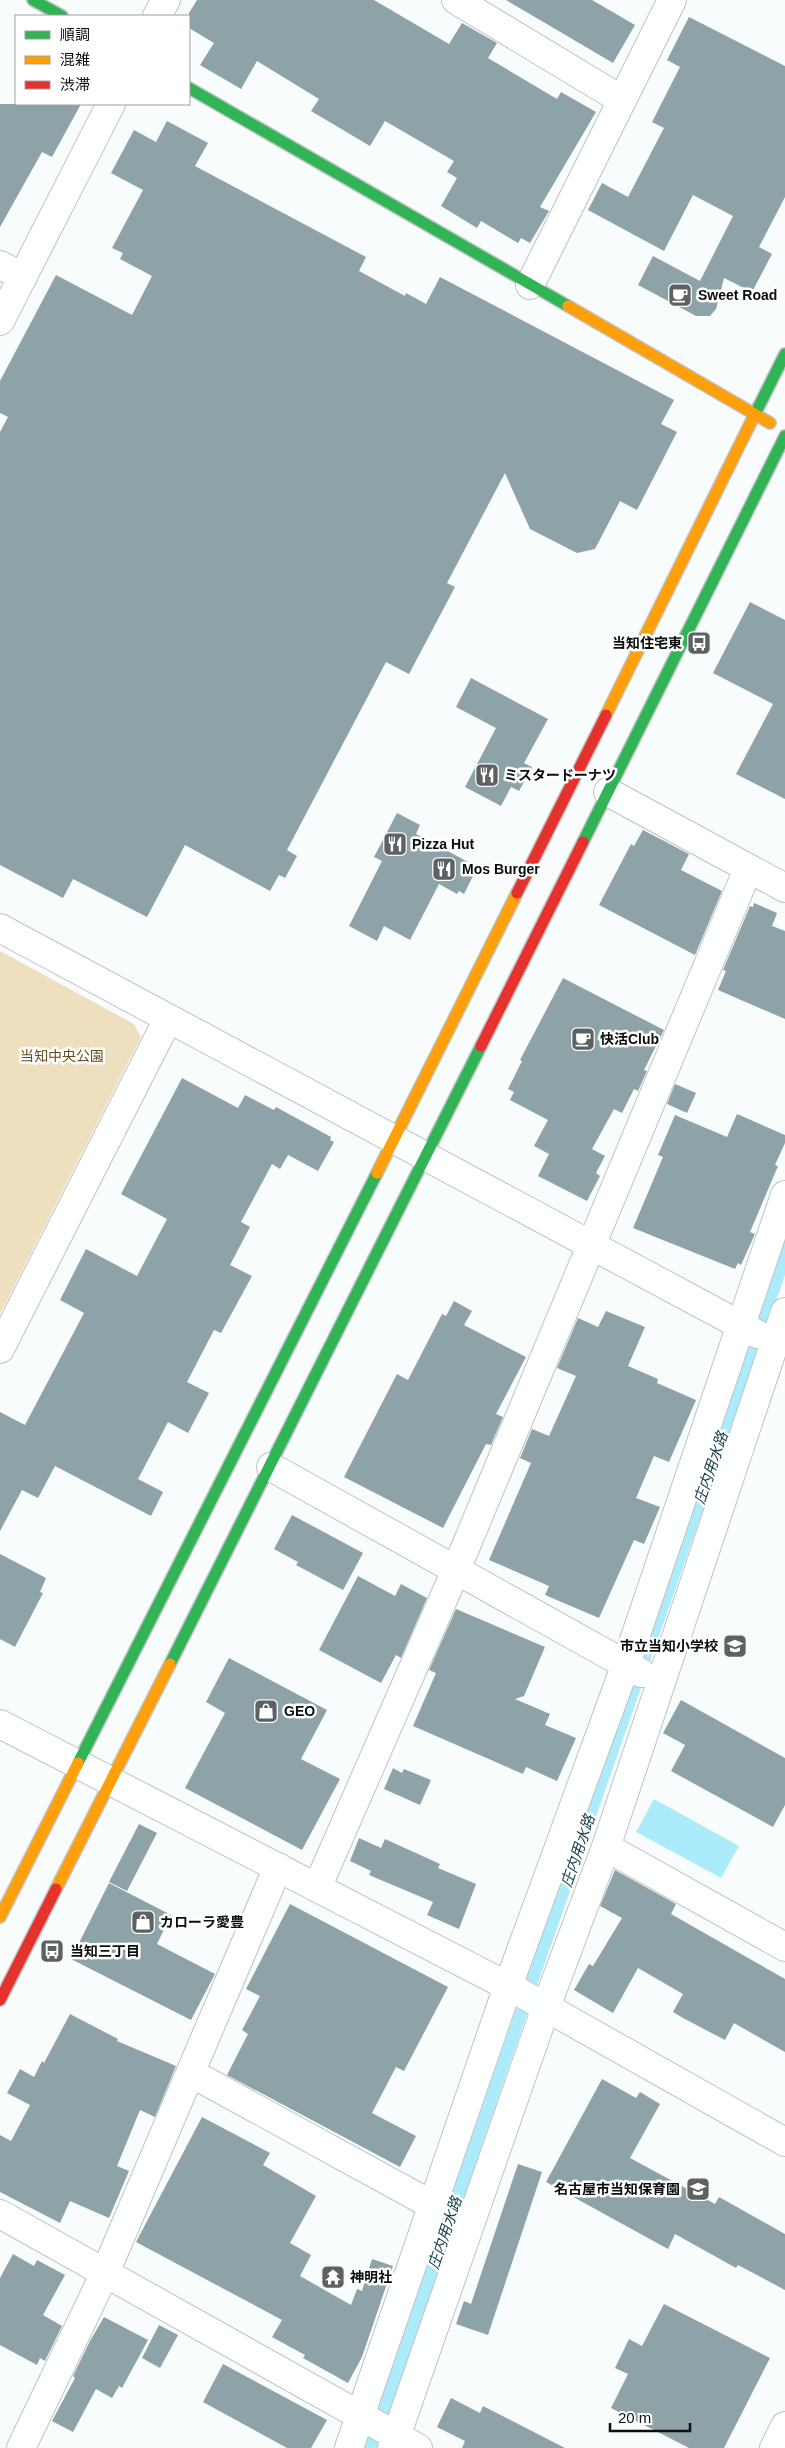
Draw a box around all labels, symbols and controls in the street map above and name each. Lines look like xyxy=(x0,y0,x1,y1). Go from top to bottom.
legend xyxy=(15,15,190,105)
text: 順調 xyxy=(60,26,90,43)
text: 混雑 xyxy=(60,51,90,68)
text: 渋滞 xyxy=(60,76,90,93)
cafe icon: Sweet Road xyxy=(667,282,693,308)
place label: Sweet Road xyxy=(698,287,777,303)
bus stop icon: 当知住宅東 xyxy=(686,630,712,656)
place label: 当知住宅東 xyxy=(612,635,682,651)
restaurant icon: ミスタードーナツ xyxy=(474,762,500,788)
place label: ミスタードーナツ xyxy=(504,767,616,783)
restaurant icon: Pizza Hut xyxy=(382,831,408,857)
place label: Pizza Hut xyxy=(412,836,475,852)
restaurant icon: Mos Burger xyxy=(431,856,457,882)
place label: Mos Burger xyxy=(462,861,540,877)
cafe icon: 快活Club xyxy=(570,1026,596,1052)
place label: 快活Club xyxy=(600,1031,659,1047)
park label: 当知中央公園 xyxy=(20,1048,104,1064)
water label: 庄内用水路 xyxy=(690,1428,731,1506)
school or university icon: 市立当知小学校 xyxy=(722,1633,748,1659)
place label: 市立当知小学校 xyxy=(620,1638,718,1654)
shop icon: GEO xyxy=(253,1698,279,1724)
place label: GEO xyxy=(284,1703,315,1719)
water label: 庄内用水路 xyxy=(557,1811,598,1889)
shop icon: カローラ愛豊 xyxy=(130,1909,156,1935)
place label: カローラ愛豊 xyxy=(160,1914,244,1930)
bus stop icon: 当知三丁目 xyxy=(39,1938,65,1964)
place label: 当知三丁目 xyxy=(70,1943,140,1959)
school or university icon: 名古屋市当知保育園 xyxy=(685,2176,711,2202)
place label: 名古屋市当知保育園 xyxy=(554,2181,680,2197)
water label: 庄内用水路 xyxy=(424,2193,465,2271)
temple icon: 神明社 xyxy=(320,2264,346,2290)
place label: 神明社 xyxy=(350,2269,392,2285)
scale bar xyxy=(610,2400,690,2432)
text: 20 m xyxy=(618,2409,651,2426)

